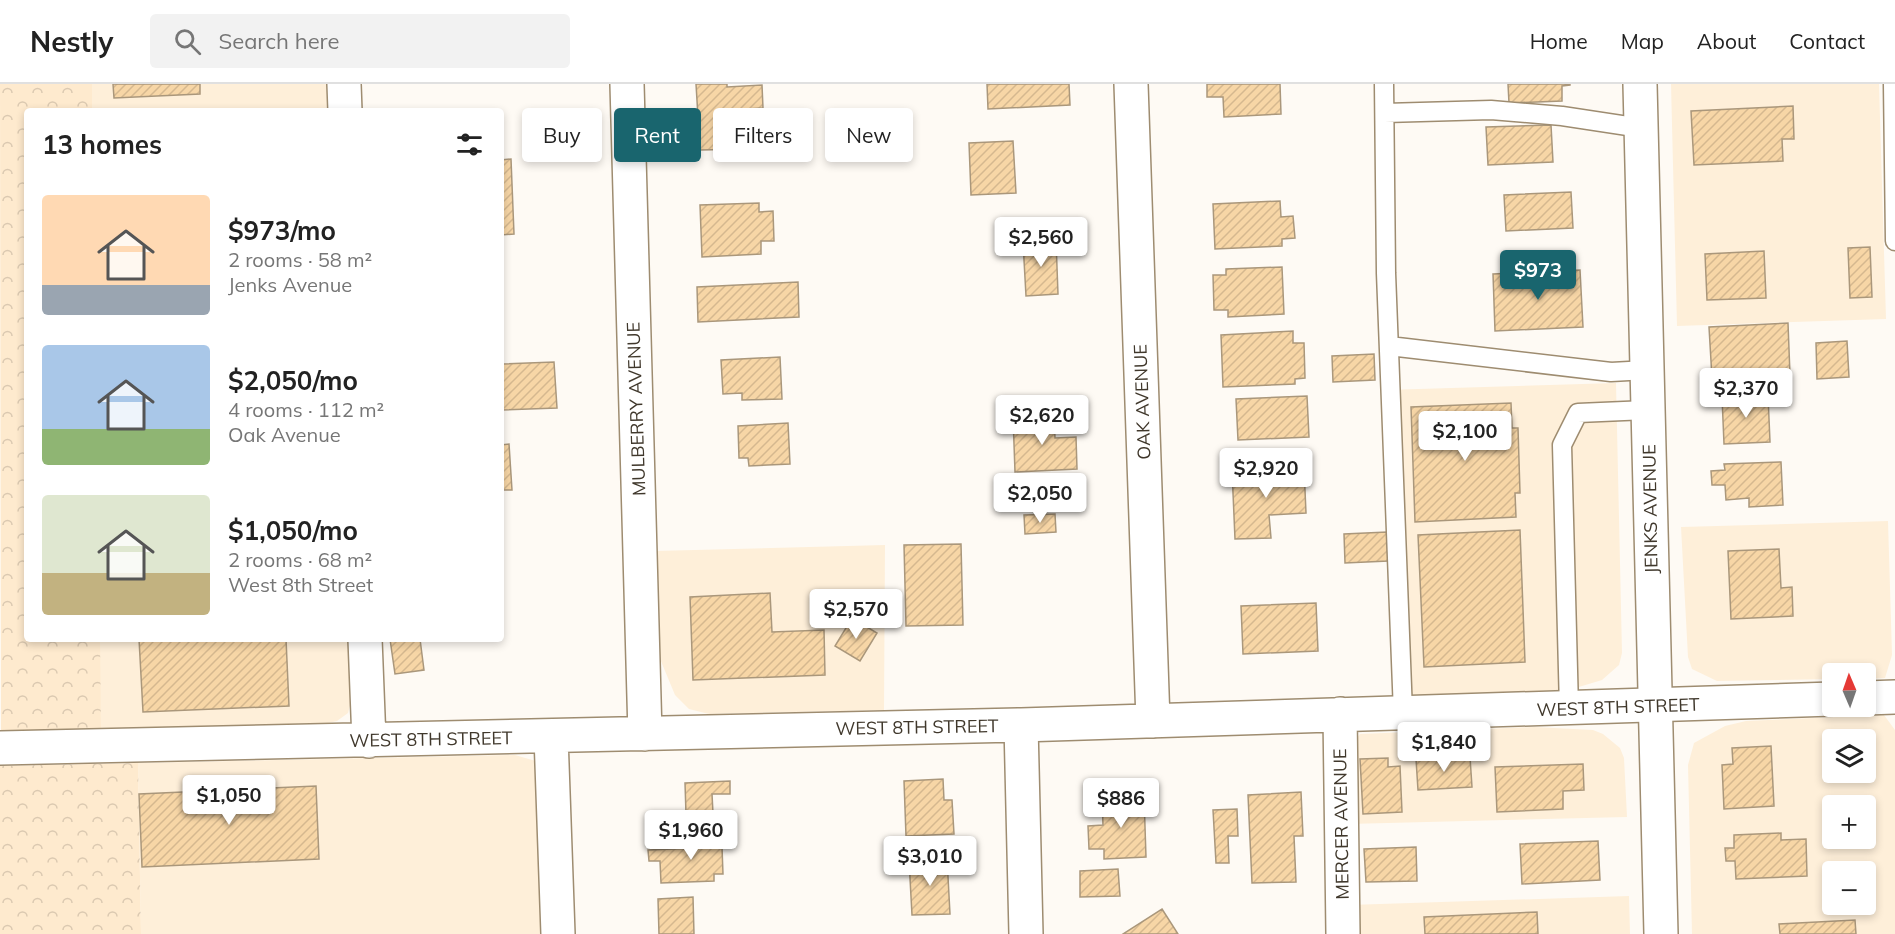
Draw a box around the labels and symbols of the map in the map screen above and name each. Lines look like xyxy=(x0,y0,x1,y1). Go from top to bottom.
pin: $2,560 xyxy=(992,217,1090,268)
pin: $973 xyxy=(1502,250,1574,301)
street label: MULBERRY AVENUE xyxy=(621,322,651,496)
street label: OAK AVENUE xyxy=(1128,344,1156,460)
pin: $2,370 xyxy=(1697,368,1795,419)
pin: $2,620 xyxy=(993,395,1091,446)
pin: $2,100 xyxy=(1416,411,1514,462)
street label: JENKS AVENUE xyxy=(1637,444,1663,574)
pin: $2,920 xyxy=(1217,448,1315,499)
pin: $2,050 xyxy=(991,473,1089,524)
pin: $2,570 xyxy=(807,589,905,640)
north arrow xyxy=(1822,663,1876,717)
street label: WEST 8TH STREET xyxy=(1536,693,1700,721)
street label: WEST 8TH STREET xyxy=(835,714,999,740)
pin: $1,840 xyxy=(1395,722,1493,773)
street label: WEST 8TH STREET xyxy=(349,726,513,752)
street label: MERCER AVENUE xyxy=(1328,748,1354,900)
pin: $1,050 xyxy=(180,775,278,826)
pin: $886 xyxy=(1085,778,1157,829)
pin: $1,960 xyxy=(642,810,740,861)
pin: $3,010 xyxy=(881,836,979,887)

